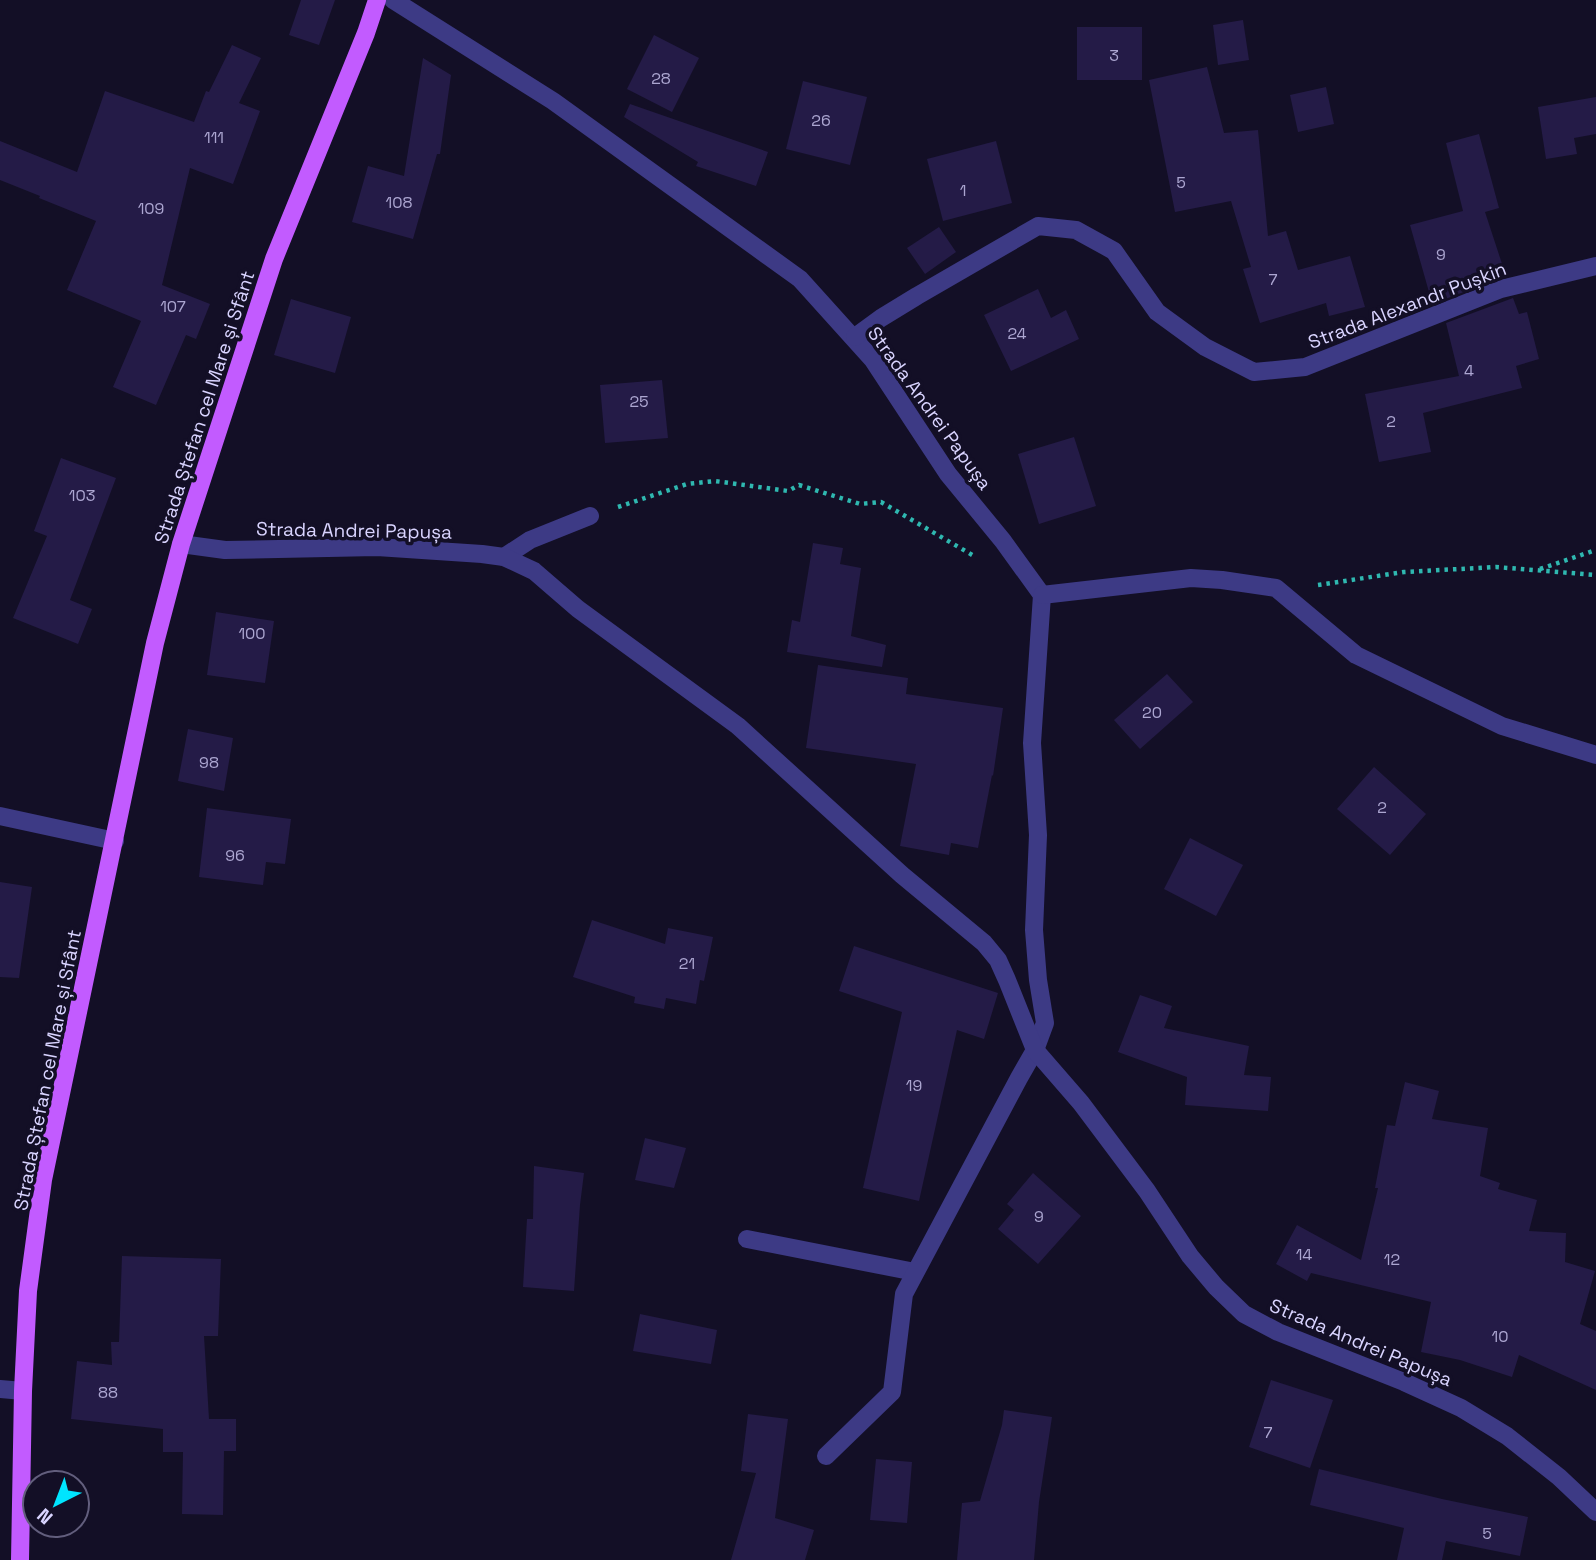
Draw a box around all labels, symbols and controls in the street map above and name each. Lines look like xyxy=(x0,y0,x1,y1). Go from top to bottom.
house number: 3 xyxy=(1109,45,1119,66)
house number: 28 xyxy=(651,68,671,89)
house number: 26 xyxy=(811,110,831,131)
house number: 111 xyxy=(204,127,224,148)
house number: 5 xyxy=(1176,172,1186,193)
house number: 1 xyxy=(960,180,966,201)
house number: 108 xyxy=(386,192,412,213)
house number: 109 xyxy=(138,198,164,219)
house number: 9 xyxy=(1436,244,1446,265)
street label: Strada Alexandr Pușkin xyxy=(1304,256,1510,355)
street label: Strada Ștefan cel Mare și Sfânt xyxy=(148,268,260,547)
house number: 7 xyxy=(1268,269,1278,290)
house number: 107 xyxy=(160,296,186,317)
street label: Strada Andrei Papușa xyxy=(862,322,997,495)
house number: 24 xyxy=(1007,323,1027,344)
house number: 4 xyxy=(1464,360,1474,381)
house number: 25 xyxy=(629,391,649,412)
house number: 2 xyxy=(1386,411,1396,432)
house number: 103 xyxy=(69,485,95,506)
street label: Strada Andrei Papușa xyxy=(256,516,452,545)
house number: 100 xyxy=(238,623,266,644)
house number: 20 xyxy=(1142,702,1162,723)
house number: 98 xyxy=(199,752,219,773)
house number: 2 xyxy=(1377,797,1387,818)
house number: 96 xyxy=(225,845,245,866)
street label: Strada Ștefan cel Mare și Sfânt xyxy=(8,928,87,1213)
house number: 21 xyxy=(679,953,695,974)
house number: 19 xyxy=(906,1075,922,1096)
house number: 9 xyxy=(1034,1206,1044,1227)
house number: 14 xyxy=(1296,1244,1312,1265)
house number: 12 xyxy=(1384,1249,1400,1270)
street label: Strada Andrei Papușa xyxy=(1266,1293,1456,1392)
house number: 10 xyxy=(1492,1326,1508,1347)
house number: 88 xyxy=(98,1382,118,1403)
house number: 7 xyxy=(1263,1422,1273,1443)
north arrow xyxy=(21,1469,91,1539)
text: N xyxy=(32,1503,58,1530)
house number: 5 xyxy=(1482,1523,1492,1544)

